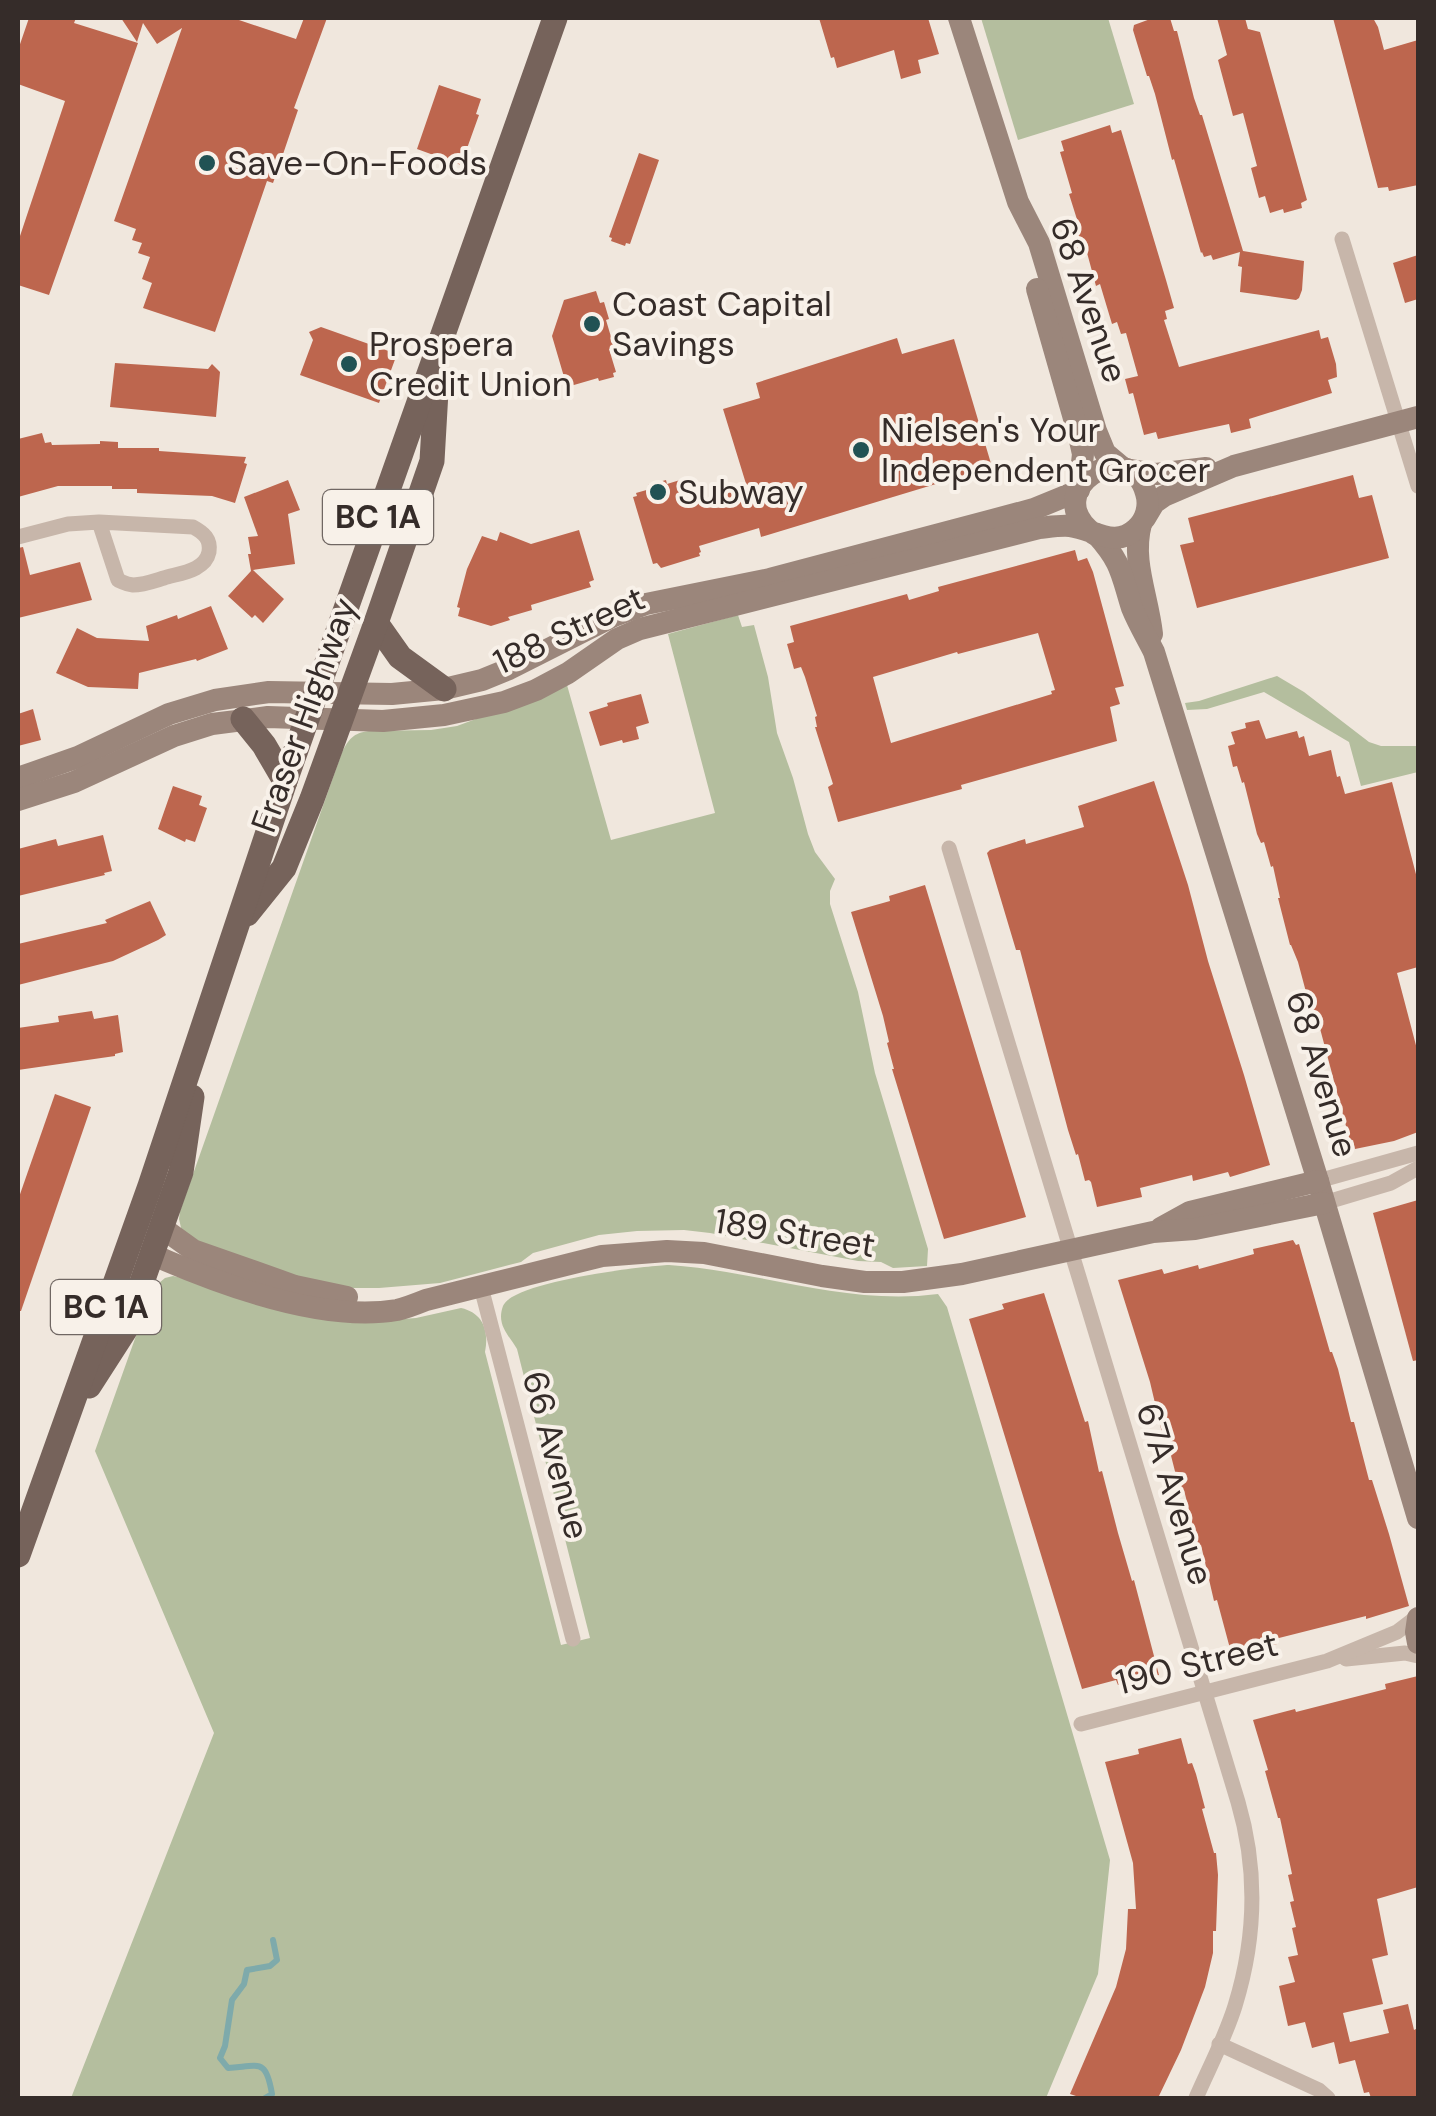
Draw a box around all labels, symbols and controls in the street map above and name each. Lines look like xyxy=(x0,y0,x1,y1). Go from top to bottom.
place label: Save-On-Foods xyxy=(227,140,487,186)
marker: Save-On-Foods xyxy=(196,152,218,174)
street label: 68 Avenue xyxy=(1039,211,1139,389)
place label: Coast Capital Savings xyxy=(612,281,832,367)
marker: Coast Capital Savings xyxy=(581,313,603,335)
place label: Prospera Credit Union xyxy=(369,321,572,407)
marker: Prospera Credit Union xyxy=(338,353,360,375)
place label: Nielsen's Your Independent Grocer xyxy=(881,407,1210,493)
marker: Nielsen's Your Independent Grocer xyxy=(850,439,872,461)
place label: Subway xyxy=(678,469,804,515)
marker: Subway xyxy=(647,481,669,503)
road number: BC 1A xyxy=(323,490,433,544)
street label: 188 Street xyxy=(486,575,652,685)
street label: Fraser Highway xyxy=(240,591,368,839)
street label: 68 Avenue xyxy=(1275,985,1369,1163)
street label: 189 Street xyxy=(712,1198,878,1268)
road number: BC 1A xyxy=(51,1280,161,1334)
street label: 66 Avenue xyxy=(511,1366,601,1544)
street label: 67A Avenue xyxy=(1125,1397,1225,1591)
street label: 190 Street xyxy=(1111,1621,1283,1705)

